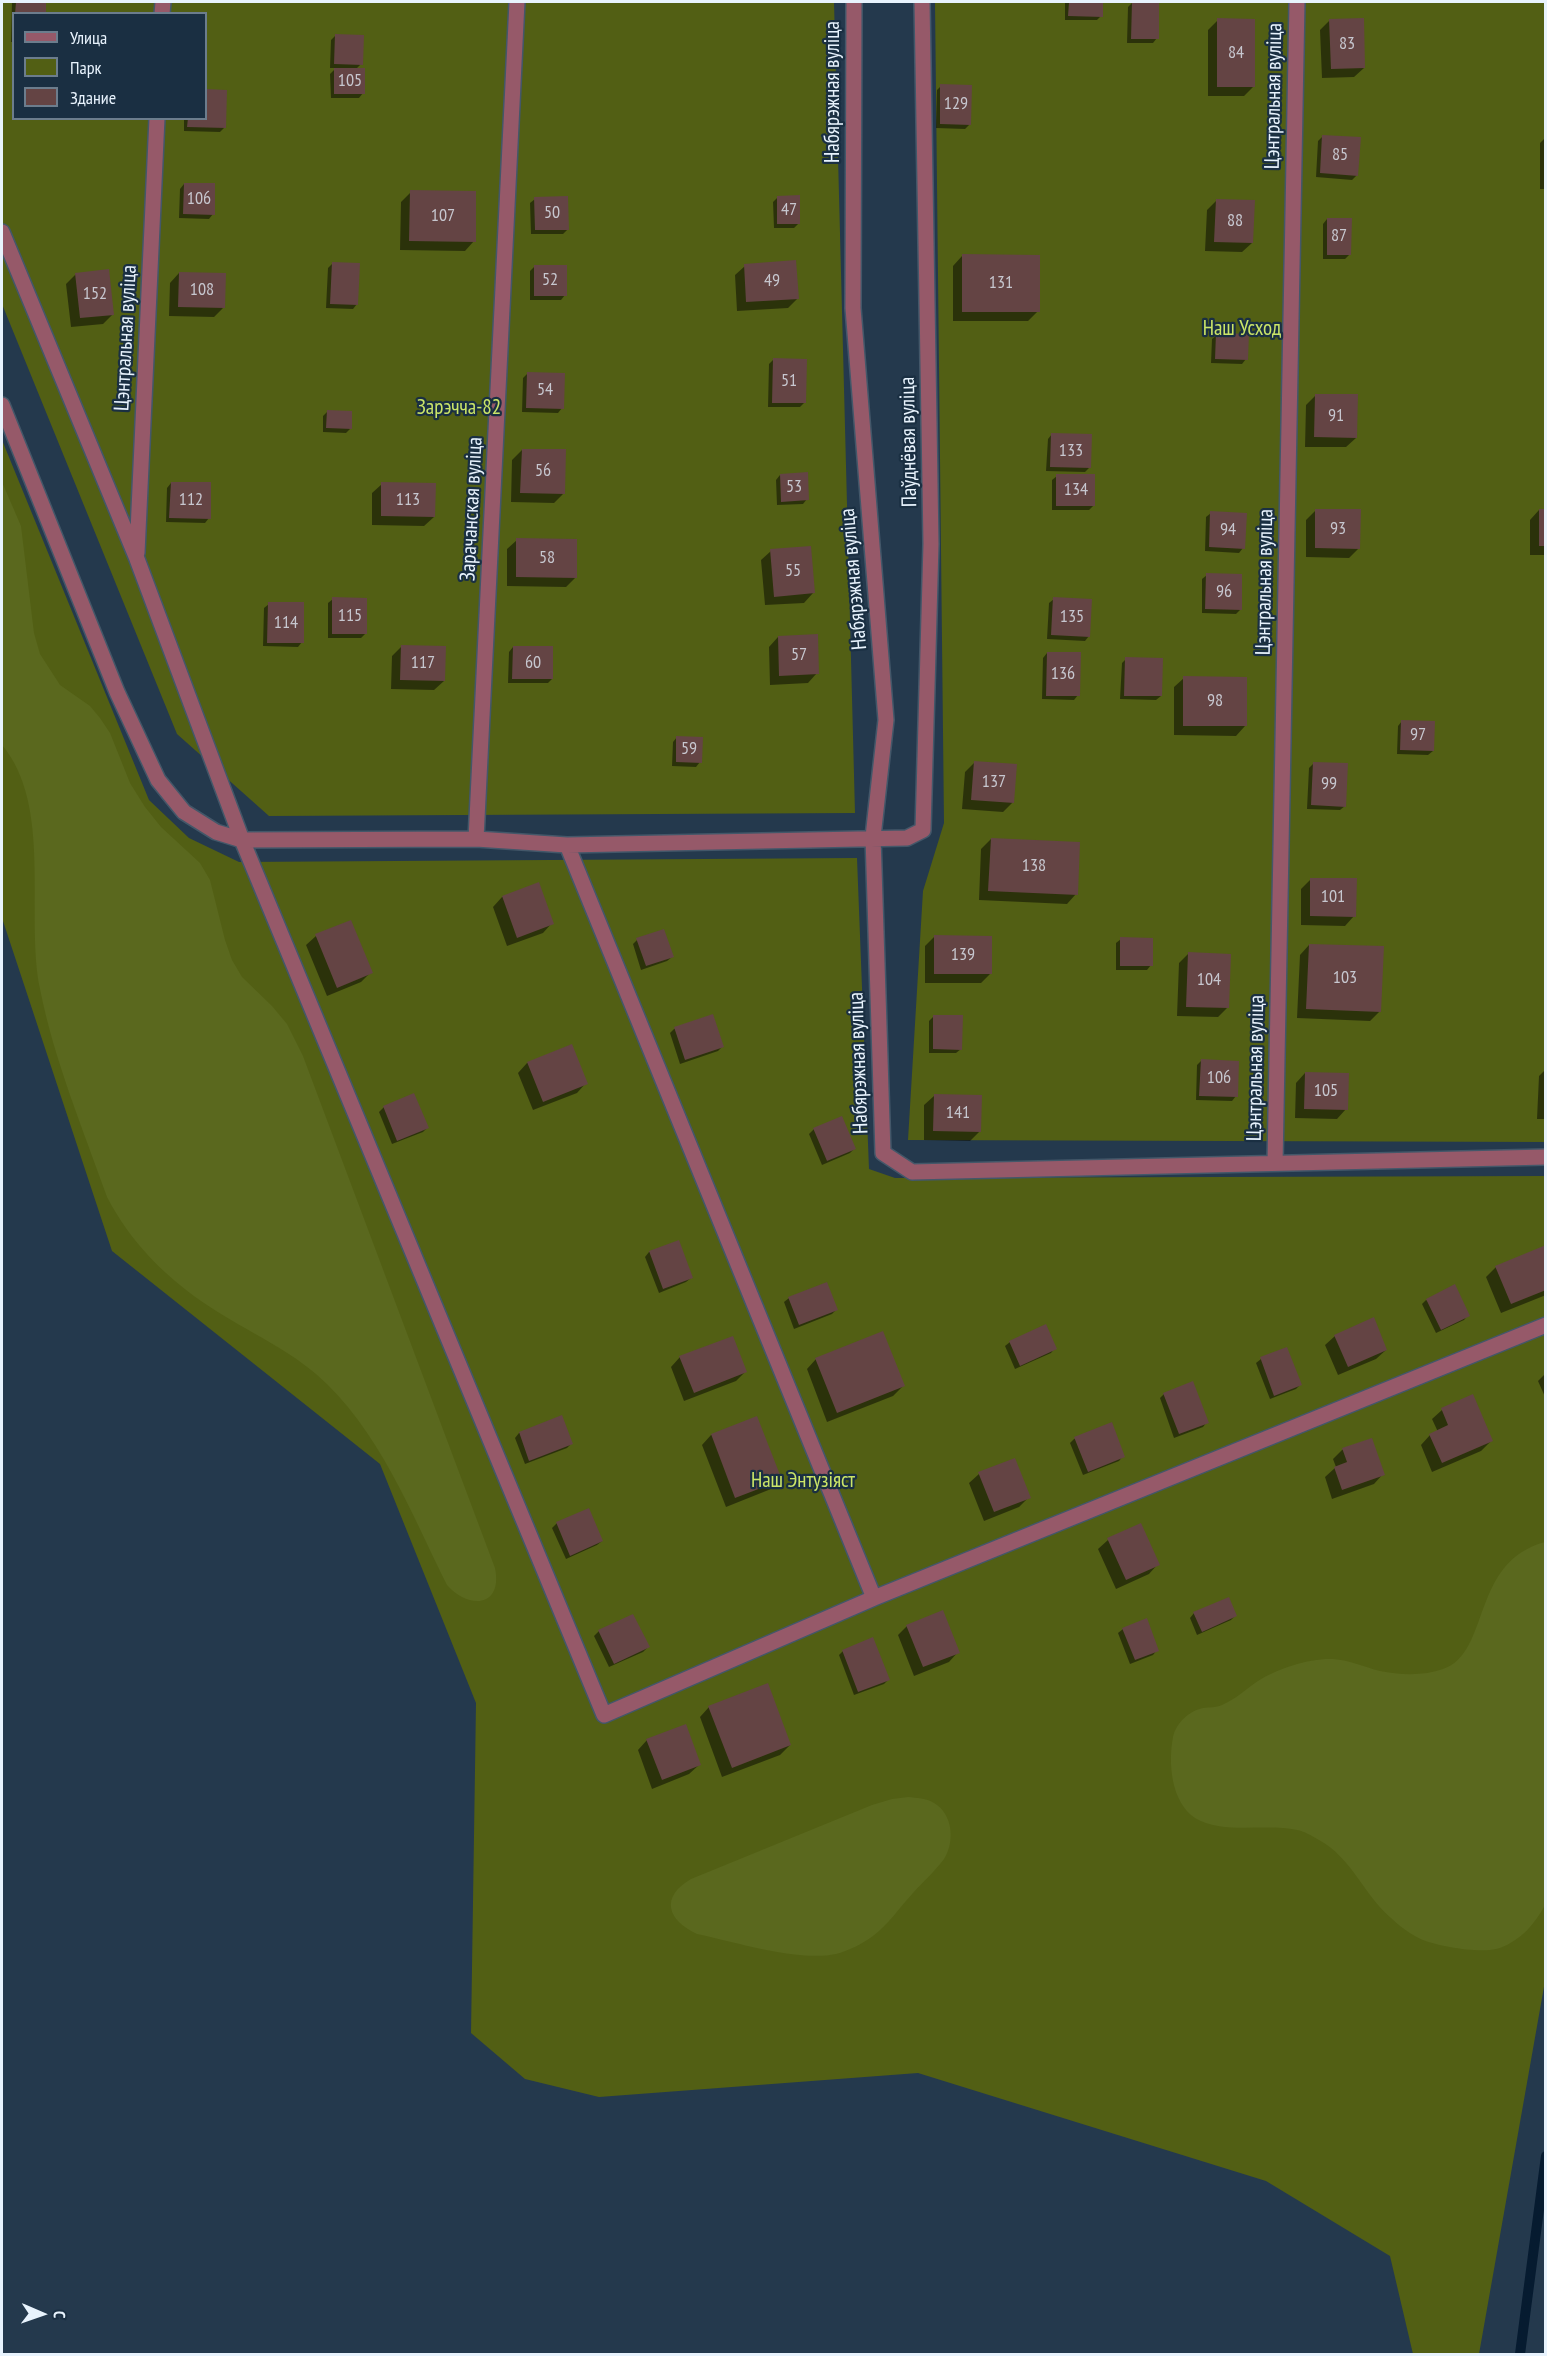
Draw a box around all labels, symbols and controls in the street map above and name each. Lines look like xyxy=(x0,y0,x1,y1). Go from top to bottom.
legend xyxy=(12,12,207,120)
street label: Набярэжная вуліца xyxy=(820,21,846,163)
street label: Цэнтральная вуліца xyxy=(1260,23,1288,169)
text: Улица xyxy=(70,26,107,49)
house number: 83 xyxy=(1339,33,1355,55)
house number: 84 xyxy=(1228,42,1244,64)
text: Парк xyxy=(70,56,101,79)
house number: 105 xyxy=(338,70,362,92)
text: Здание xyxy=(70,86,116,109)
house number: 129 xyxy=(944,93,968,115)
house number: 85 xyxy=(1332,144,1348,166)
house number: 106 xyxy=(187,188,211,210)
house number: 47 xyxy=(781,199,797,221)
house number: 50 xyxy=(544,202,560,224)
house number: 107 xyxy=(431,205,455,227)
house number: 88 xyxy=(1227,210,1243,232)
house number: 87 xyxy=(1331,225,1347,247)
street label: Цэнтральная вуліца xyxy=(110,264,142,412)
house number: 52 xyxy=(542,269,558,291)
house number: 49 xyxy=(764,270,780,292)
house number: 131 xyxy=(989,272,1013,294)
house number: 108 xyxy=(190,279,214,301)
house number: 152 xyxy=(83,283,107,305)
park label: Наш Усход xyxy=(1203,316,1281,342)
house number: 51 xyxy=(781,370,797,392)
street label: Паўднёвая вуліца xyxy=(895,377,923,507)
house number: 54 xyxy=(537,379,553,401)
park label: Зарэчча-82 xyxy=(417,395,501,421)
house number: 91 xyxy=(1328,405,1344,427)
street label: Зарачанская вуліца xyxy=(456,436,488,582)
house number: 133 xyxy=(1059,440,1083,462)
house number: 56 xyxy=(535,460,551,482)
house number: 53 xyxy=(786,476,802,498)
house number: 134 xyxy=(1064,479,1088,501)
house number: 112 xyxy=(179,489,203,511)
house number: 113 xyxy=(396,489,420,511)
street label: Набярэжная вуліца xyxy=(835,507,873,651)
street label: Цэнтральная вуліца xyxy=(1251,509,1279,655)
house number: 93 xyxy=(1330,518,1346,540)
house number: 94 xyxy=(1220,519,1236,541)
house number: 58 xyxy=(539,547,555,569)
house number: 55 xyxy=(785,560,801,582)
house number: 96 xyxy=(1216,581,1232,603)
house number: 115 xyxy=(338,605,362,627)
house number: 135 xyxy=(1060,606,1084,628)
house number: 114 xyxy=(274,612,298,634)
house number: 57 xyxy=(791,644,807,666)
house number: 117 xyxy=(411,652,435,674)
house number: 60 xyxy=(525,652,541,674)
house number: 136 xyxy=(1051,663,1075,685)
house number: 98 xyxy=(1207,690,1223,712)
house number: 97 xyxy=(1410,724,1426,746)
house number: 59 xyxy=(681,738,697,760)
house number: 137 xyxy=(982,771,1006,793)
house number: 99 xyxy=(1321,773,1337,795)
house number: 138 xyxy=(1022,855,1046,877)
house number: 101 xyxy=(1321,886,1345,908)
house number: 139 xyxy=(951,944,975,966)
house number: 103 xyxy=(1333,967,1357,989)
house number: 104 xyxy=(1197,969,1221,991)
street label: Набярэжная вуліца xyxy=(844,992,874,1134)
street label: Цэнтральная вуліца xyxy=(1242,995,1270,1141)
house number: 106 xyxy=(1207,1067,1231,1089)
house number: 105 xyxy=(1314,1080,1338,1102)
house number: 141 xyxy=(946,1102,970,1124)
park label: Наш Энтузіяст xyxy=(751,1468,855,1494)
north arrow xyxy=(12,2284,72,2344)
text: С xyxy=(50,2311,70,2319)

